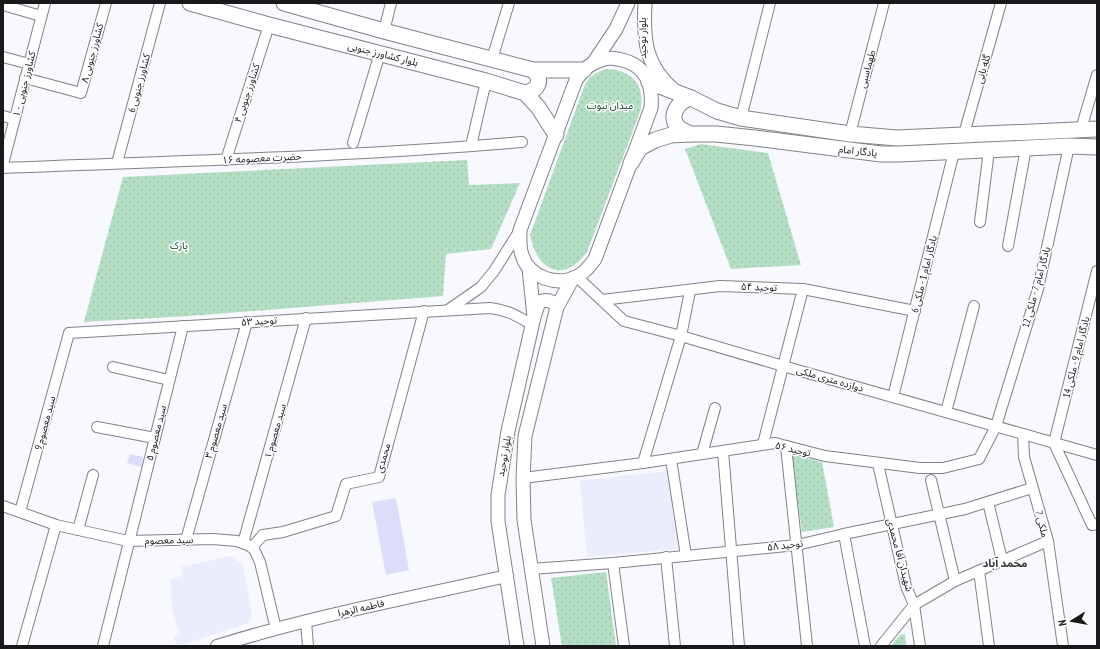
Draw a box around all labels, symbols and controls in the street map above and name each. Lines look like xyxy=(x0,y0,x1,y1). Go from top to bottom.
street label: بلوار توحید xyxy=(636,17,649,59)
street label: کشاورز جنوبی ۸ xyxy=(78,21,106,84)
street label: بلوار کشاورز جنوبی xyxy=(346,39,420,69)
street label: طهماسبی xyxy=(856,48,878,90)
street label: کشاورز جنوبی ۱۰ xyxy=(10,49,39,118)
street label: کشاورز جنوبی 6 xyxy=(125,51,153,114)
street label: گله بانی xyxy=(973,52,994,85)
street label: کشاورز جنوبی ۴ xyxy=(231,61,263,124)
park label: میدان نبوت xyxy=(587,99,633,112)
street label: یادگار امام xyxy=(838,143,878,161)
street label: حضرت معصومه ۱۶ xyxy=(222,149,302,167)
street label: یادگار امام 1 - ملکی 6 xyxy=(908,234,942,314)
park label: پارک xyxy=(170,239,188,252)
street label: یادگار امام 7 - ملکی 12 xyxy=(1019,245,1055,330)
street label: توحید ۵۴ xyxy=(741,280,777,294)
street label: توحید ۵۳ xyxy=(240,313,278,329)
street label: یادگار امام 9 - ملکی 14 xyxy=(1060,315,1094,400)
street label: دوازده متری ملکی xyxy=(795,363,865,395)
street label: سید معصوم 9 xyxy=(32,395,60,452)
street label: سید معصوم ۳ xyxy=(202,402,232,460)
street label: سید معصوم ۱ xyxy=(261,402,291,460)
street label: سید معصوم ۵ xyxy=(143,404,171,462)
street label: بلوار توحید xyxy=(494,434,514,477)
street label: توحید ۵۶ xyxy=(774,439,812,459)
street label: محمدی xyxy=(373,442,393,474)
street label: ملکی 7 xyxy=(1032,509,1052,539)
street label: شهیدان آقا محمدی xyxy=(884,517,916,593)
street label: سید معصوم xyxy=(145,533,194,549)
street label: توحید ۵۸ xyxy=(766,536,804,554)
district label: محمد آباد xyxy=(983,556,1027,570)
street label: فاطمه الزهرا xyxy=(337,596,386,620)
north arrow xyxy=(1052,601,1092,641)
text: N xyxy=(1055,619,1070,627)

